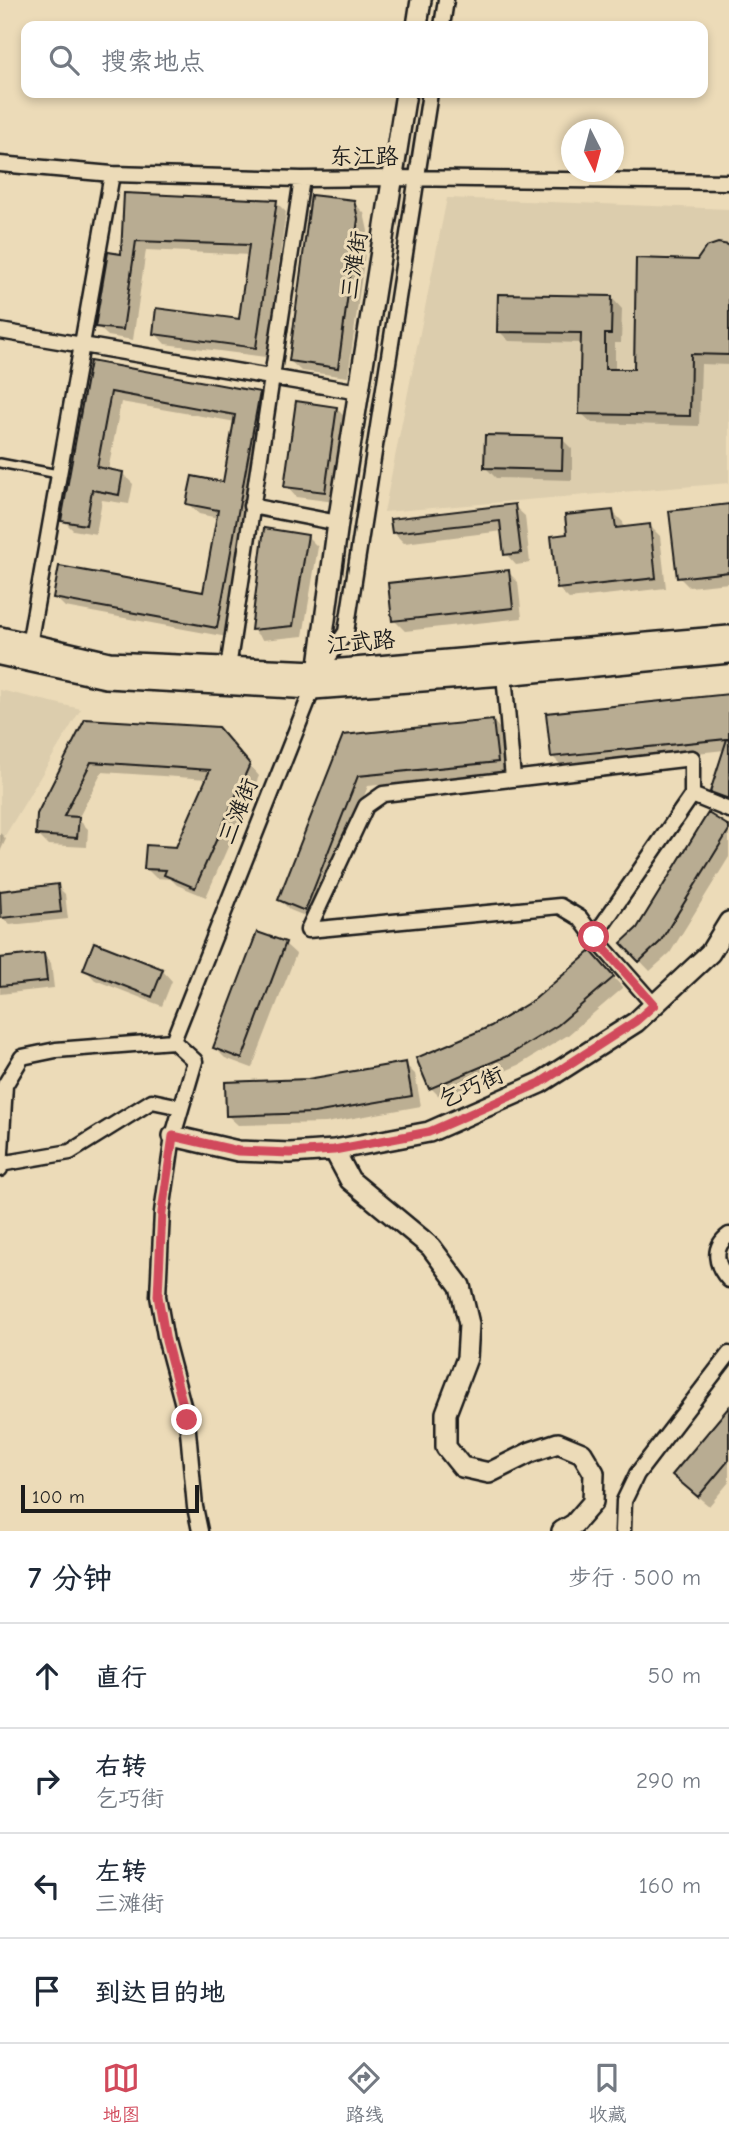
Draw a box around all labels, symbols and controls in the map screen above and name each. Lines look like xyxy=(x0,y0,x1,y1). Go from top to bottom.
search box xyxy=(21,21,708,98)
icon: search xyxy=(45,41,83,79)
text: 搜索地点 xyxy=(101,47,205,77)
north arrow xyxy=(561,119,624,182)
street label: 东江路 xyxy=(330,143,399,170)
street label: 三滩街 xyxy=(335,229,373,301)
street label: 江武路 xyxy=(325,626,397,658)
street label: 三滩街 xyxy=(213,774,263,848)
route start xyxy=(578,921,609,952)
street label: 乞巧街 xyxy=(434,1061,508,1113)
route end xyxy=(171,1404,202,1435)
scale bar xyxy=(21,1482,200,1514)
text: 100 m xyxy=(32,1486,85,1508)
text: 7 分钟 xyxy=(28,1561,112,1596)
text: 步行 · 500 m xyxy=(568,1564,701,1591)
icon: ahead xyxy=(28,1657,66,1695)
text: 50 m xyxy=(648,1662,701,1689)
text: 直行 xyxy=(95,1663,147,1693)
text: 右转 xyxy=(95,1752,147,1782)
icon: right xyxy=(28,1762,66,1800)
text: 290 m xyxy=(636,1767,701,1794)
text: 乞巧街 xyxy=(95,1785,164,1812)
text: 左转 xyxy=(95,1857,147,1887)
icon: left xyxy=(28,1867,66,1905)
text: 160 m xyxy=(639,1872,701,1899)
text: 三滩街 xyxy=(95,1890,164,1917)
icon: arrive xyxy=(28,1972,66,2010)
text: 到达目的地 xyxy=(95,1978,225,2008)
tab: 地图 xyxy=(102,2059,141,2126)
tab: 路线 xyxy=(345,2059,384,2126)
tab: 收藏 xyxy=(588,2059,627,2126)

